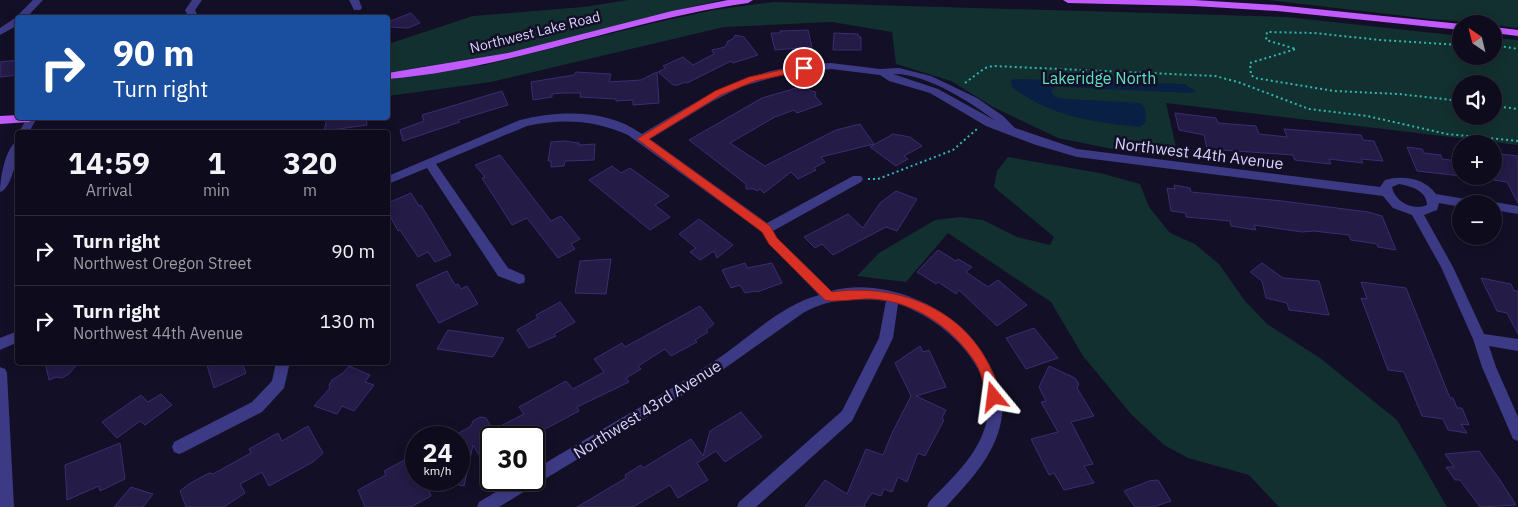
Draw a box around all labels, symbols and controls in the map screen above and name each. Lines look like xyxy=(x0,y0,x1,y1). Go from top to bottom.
street label: Northwest Lake Road xyxy=(468,7,602,57)
north arrow xyxy=(1452,15,1502,65)
map controls xyxy=(1452,15,1502,245)
text: 90 m xyxy=(113,30,195,76)
icon: right xyxy=(30,35,95,100)
pin xyxy=(783,47,825,89)
icon: arrive xyxy=(790,54,818,82)
park label: Lakeridge North xyxy=(1042,68,1156,88)
text: Turn right xyxy=(113,74,208,103)
button: sound xyxy=(1452,75,1502,125)
street label: Northwest 44th Avenue xyxy=(1113,133,1285,173)
button: + xyxy=(1452,135,1502,185)
text: 14:59 xyxy=(68,143,150,182)
text: 1 xyxy=(207,143,225,182)
text: 320 xyxy=(283,143,337,182)
text: Arrival xyxy=(86,180,132,200)
text: min xyxy=(203,180,230,200)
text: m xyxy=(303,180,317,200)
button: − xyxy=(1452,195,1502,245)
text: Turn right xyxy=(73,229,160,253)
icon: right xyxy=(30,237,58,265)
text: 90 m xyxy=(331,239,375,263)
text: Northwest Oregon Street xyxy=(73,253,252,273)
text: Turn right xyxy=(73,299,160,323)
icon: right xyxy=(30,307,58,335)
text: 130 m xyxy=(320,309,375,333)
text: Northwest 44th Avenue xyxy=(73,323,243,343)
street label: Northwest 43rd Avenue xyxy=(569,355,725,463)
position arrow xyxy=(967,370,1019,422)
speed limit sign: 30 xyxy=(480,426,545,491)
text: 24 xyxy=(422,436,453,469)
text: km/h xyxy=(423,463,452,478)

